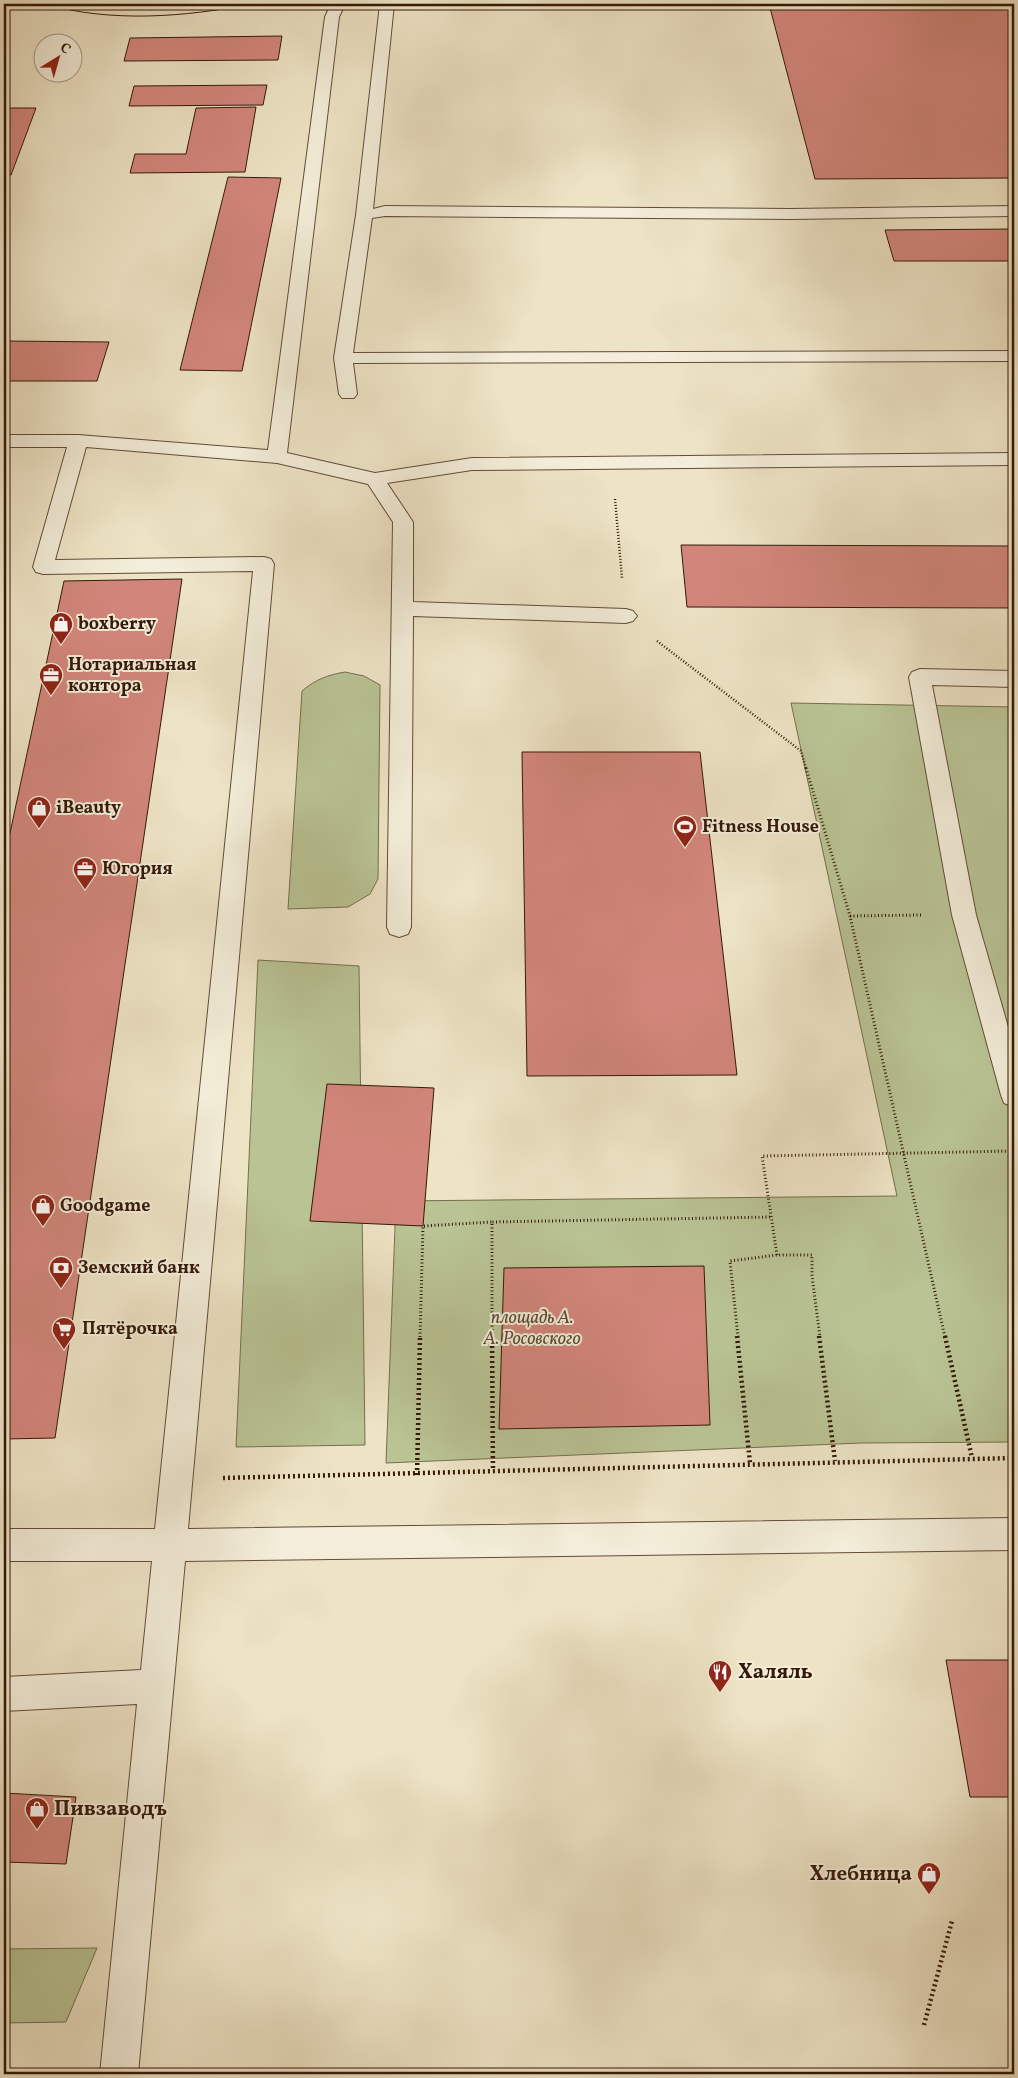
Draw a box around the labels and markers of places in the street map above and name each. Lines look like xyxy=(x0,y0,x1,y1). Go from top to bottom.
shop icon: boxberry xyxy=(48,611,74,645)
place label: boxberry xyxy=(78,612,156,637)
place label: Нотариальная контора xyxy=(68,653,197,699)
office icon: Нотариальная контора xyxy=(38,662,64,696)
shop icon: iBeauty xyxy=(26,795,52,829)
place label: iBeauty xyxy=(56,796,121,821)
sports icon: Fitness House xyxy=(672,814,698,848)
place label: Fitness House xyxy=(702,815,819,840)
office icon: Югория xyxy=(72,856,98,890)
place label: Югория xyxy=(102,857,173,882)
shop icon: Goodgame xyxy=(30,1193,56,1227)
place label: Goodgame xyxy=(60,1194,150,1219)
bank icon: Земский банк xyxy=(48,1255,74,1289)
place label: Земский банк xyxy=(78,1256,200,1281)
supermarket icon: Пятёрочка xyxy=(51,1316,77,1350)
place label: Пятёрочка xyxy=(82,1317,178,1342)
place label: Халяль xyxy=(738,1658,813,1687)
restaurant icon: Халяль xyxy=(707,1659,733,1693)
place label: Пивзаводъ xyxy=(54,1795,167,1824)
shop icon: Пивзаводъ xyxy=(24,1796,50,1830)
place label: Хлебница xyxy=(809,1860,912,1889)
shop icon: Хлебница xyxy=(916,1861,942,1895)

